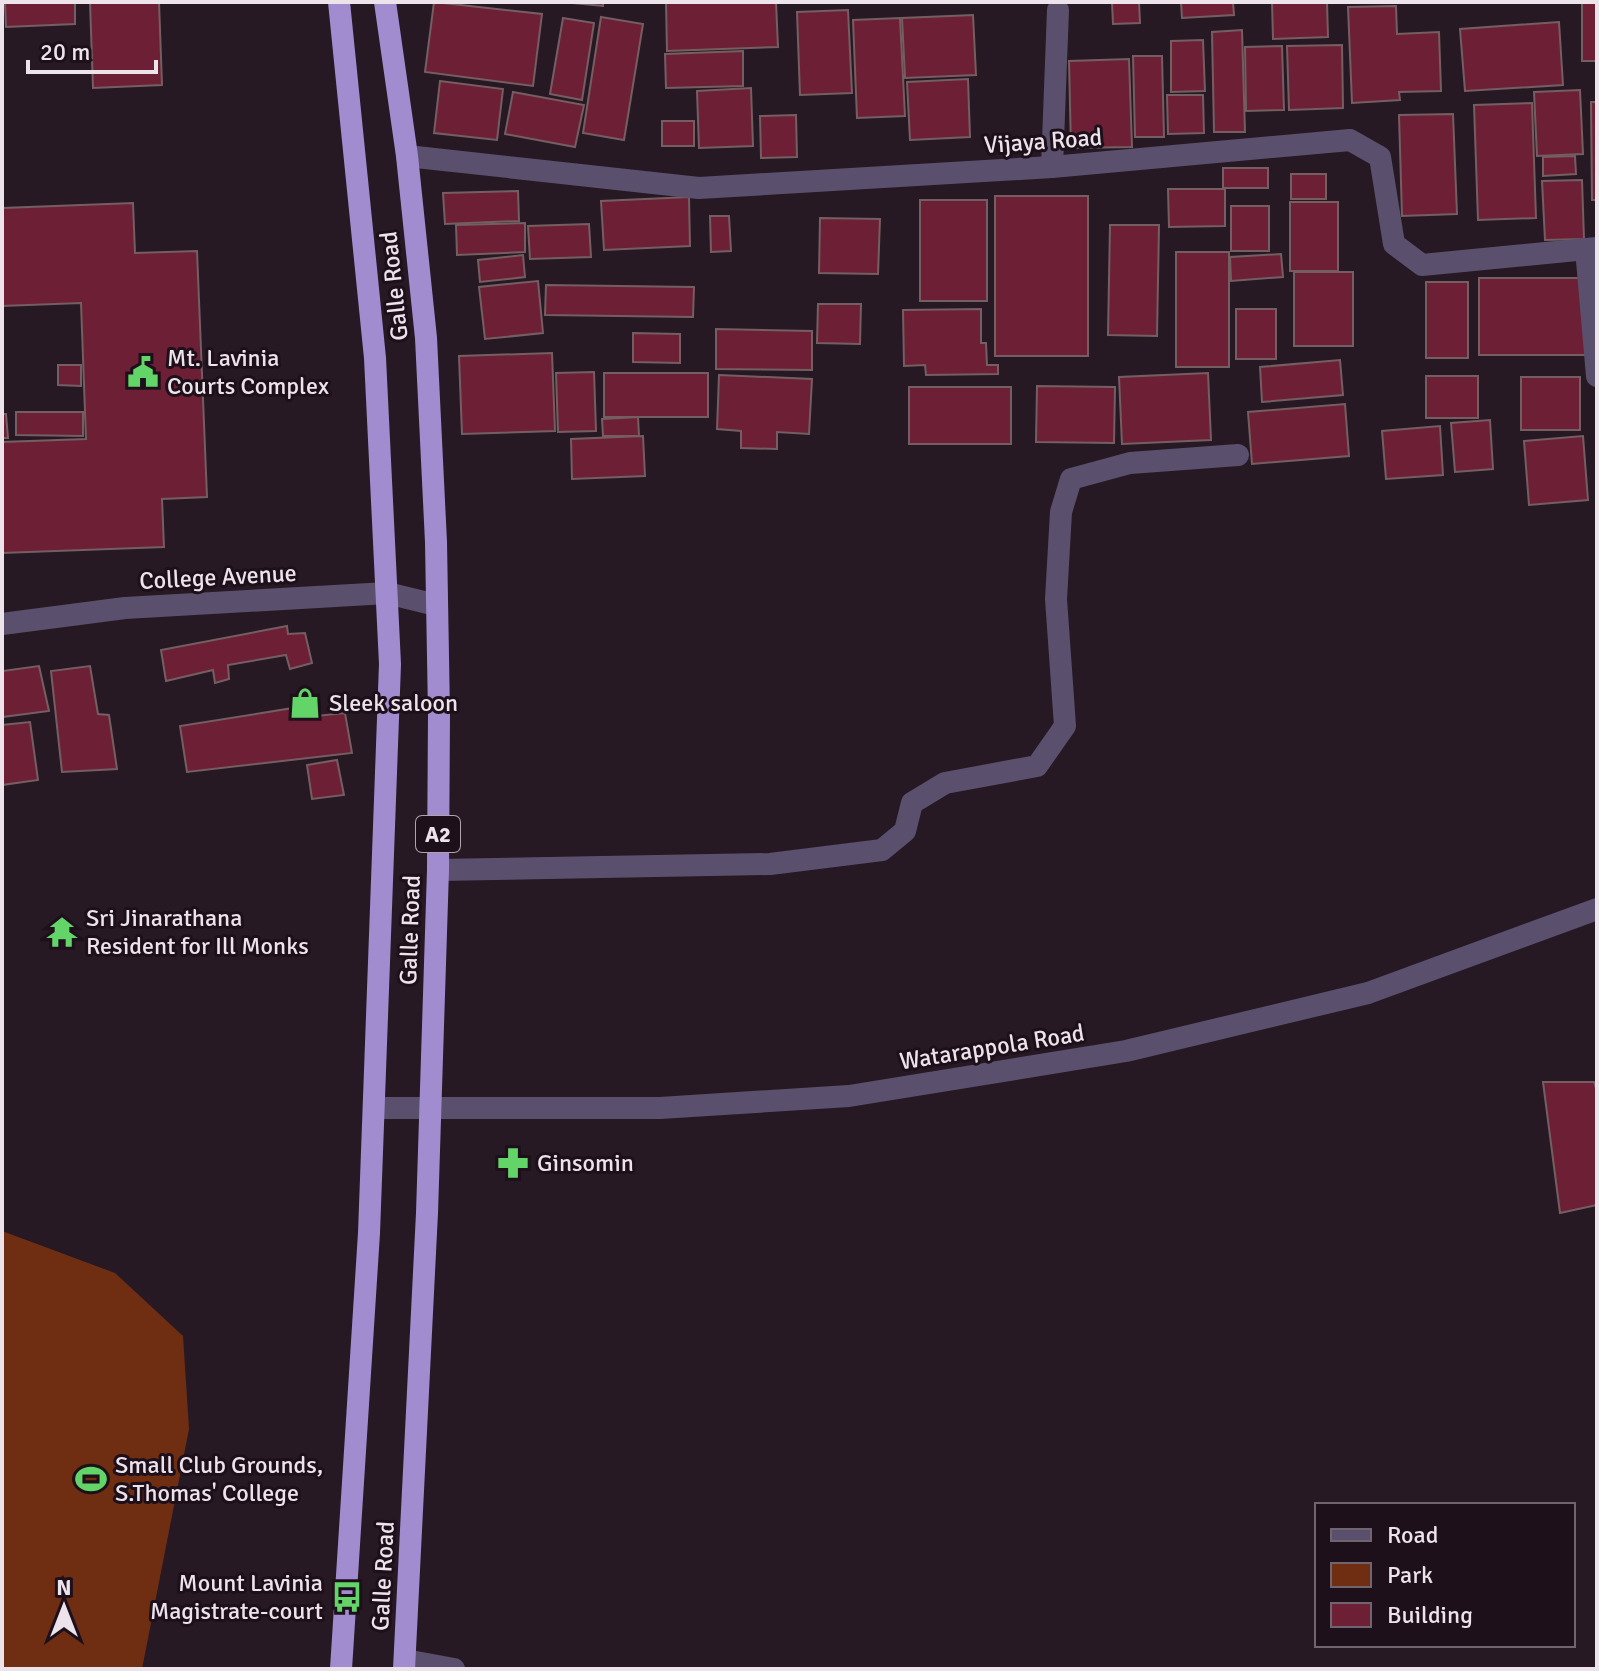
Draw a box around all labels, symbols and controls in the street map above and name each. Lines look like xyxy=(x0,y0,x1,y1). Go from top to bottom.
scale bar xyxy=(28,24,156,74)
text: 20 m xyxy=(40,37,90,67)
street label: Vijaya Road xyxy=(983,122,1103,160)
street label: Galle Road xyxy=(373,230,415,342)
place label: Mt. Lavinia Courts Complex xyxy=(167,343,329,401)
public building icon: Mt. Lavinia Courts Complex xyxy=(126,355,160,389)
street label: College Avenue xyxy=(139,558,297,596)
shop icon: Sleek saloon xyxy=(288,686,322,720)
place label: Sleek saloon xyxy=(329,688,458,718)
road number: A2 xyxy=(416,816,460,852)
street label: Galle Road xyxy=(393,875,427,985)
place label: Sri Jinarathana Resident for Ill Monks xyxy=(86,903,309,961)
temple icon: Sri Jinarathana Resident for Ill Monks xyxy=(45,915,79,949)
street label: Watarappola Road xyxy=(897,1018,1087,1076)
pharmacy icon: Ginsomin xyxy=(496,1146,530,1180)
place label: Ginsomin xyxy=(537,1148,634,1178)
place label: Small Club Grounds, S.Thomas' College xyxy=(115,1450,323,1508)
sports icon: Small Club Grounds, S.Thomas' College xyxy=(74,1462,108,1496)
legend xyxy=(1315,1503,1575,1647)
street label: Galle Road xyxy=(365,1520,401,1632)
text: Road xyxy=(1387,1520,1438,1550)
text: Park xyxy=(1387,1560,1433,1590)
north arrow xyxy=(24,1567,104,1647)
place label: Mount Lavinia Magistrate-court xyxy=(150,1568,323,1626)
text: N xyxy=(56,1574,72,1601)
bus stop icon: Mount Lavinia Magistrate-court xyxy=(330,1580,364,1614)
text: Building xyxy=(1387,1600,1473,1630)

